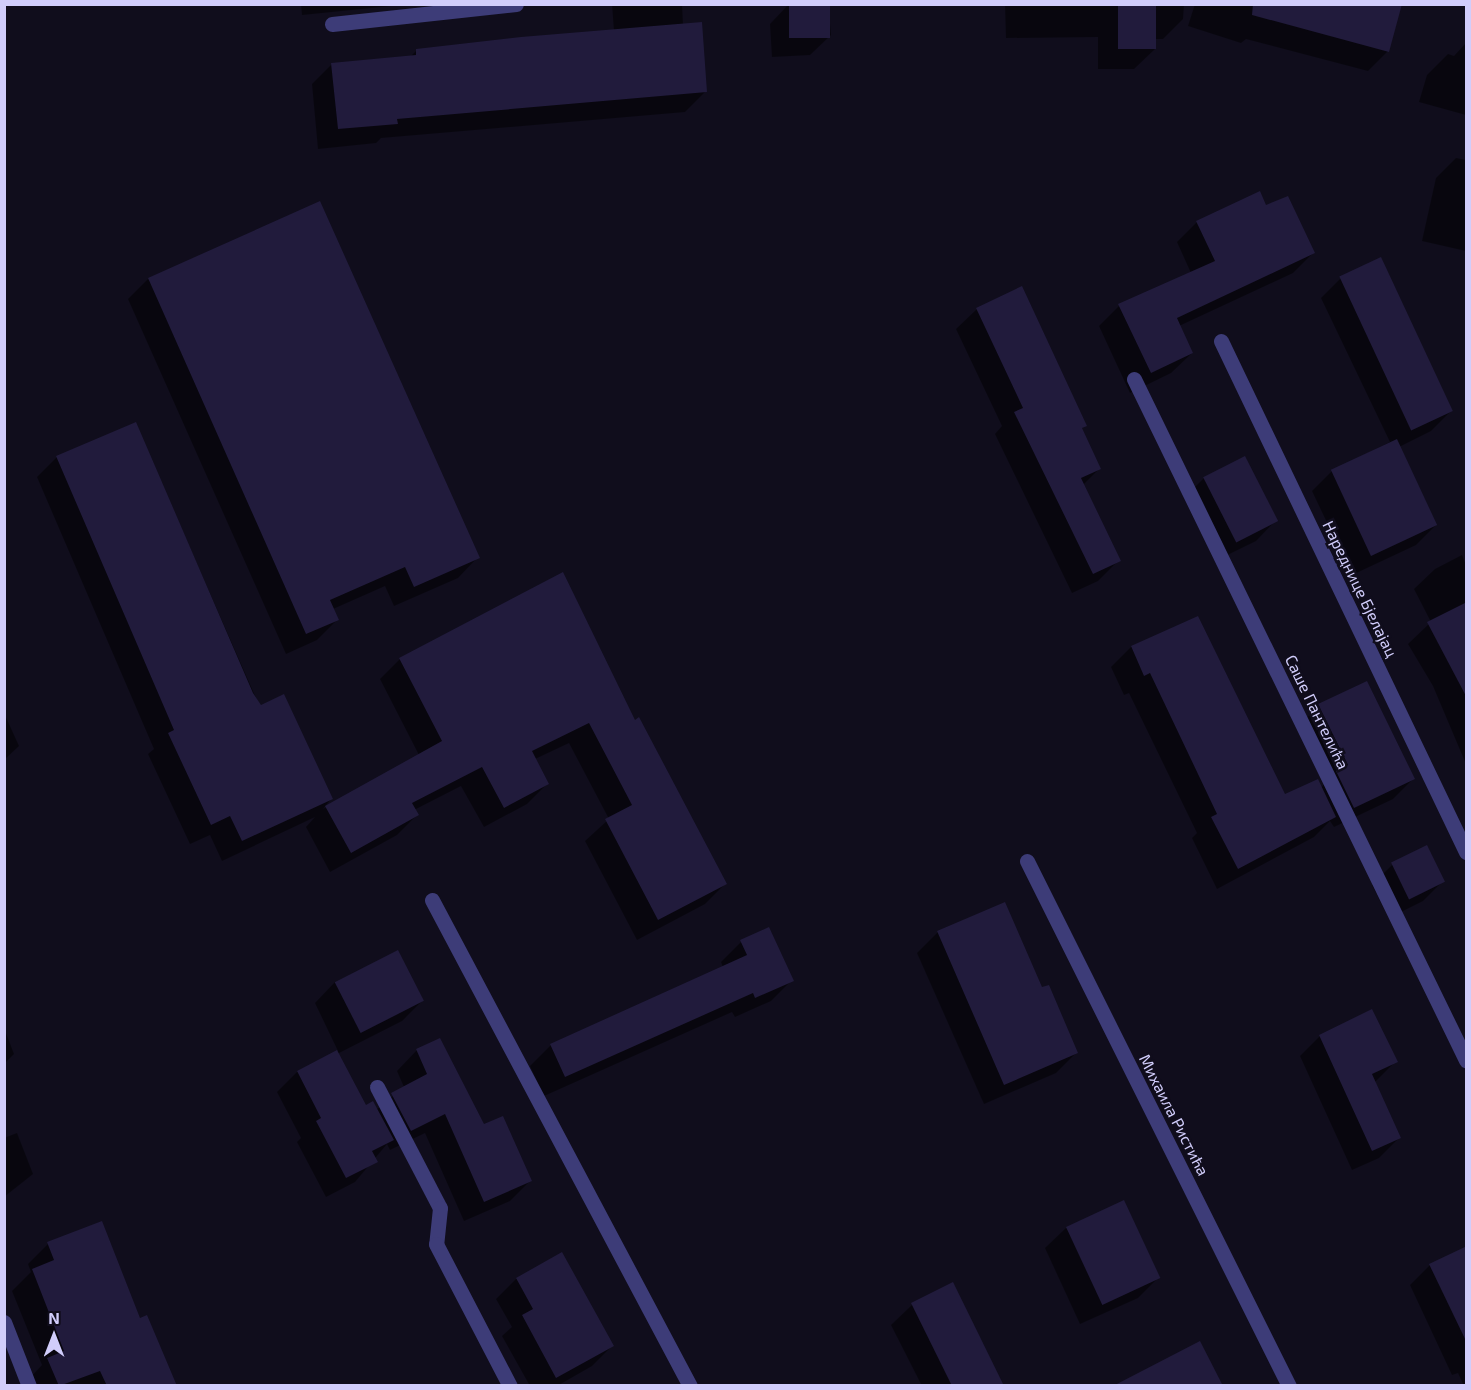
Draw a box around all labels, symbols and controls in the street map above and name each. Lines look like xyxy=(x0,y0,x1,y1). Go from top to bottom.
street label: Нареднице Бјелајац xyxy=(1319,518,1401,660)
street label: Саше Пантелића xyxy=(1281,652,1353,772)
street label: Михаила Ристића xyxy=(1135,1051,1213,1179)
north arrow xyxy=(24,1306,84,1366)
text: N xyxy=(48,1308,60,1327)

